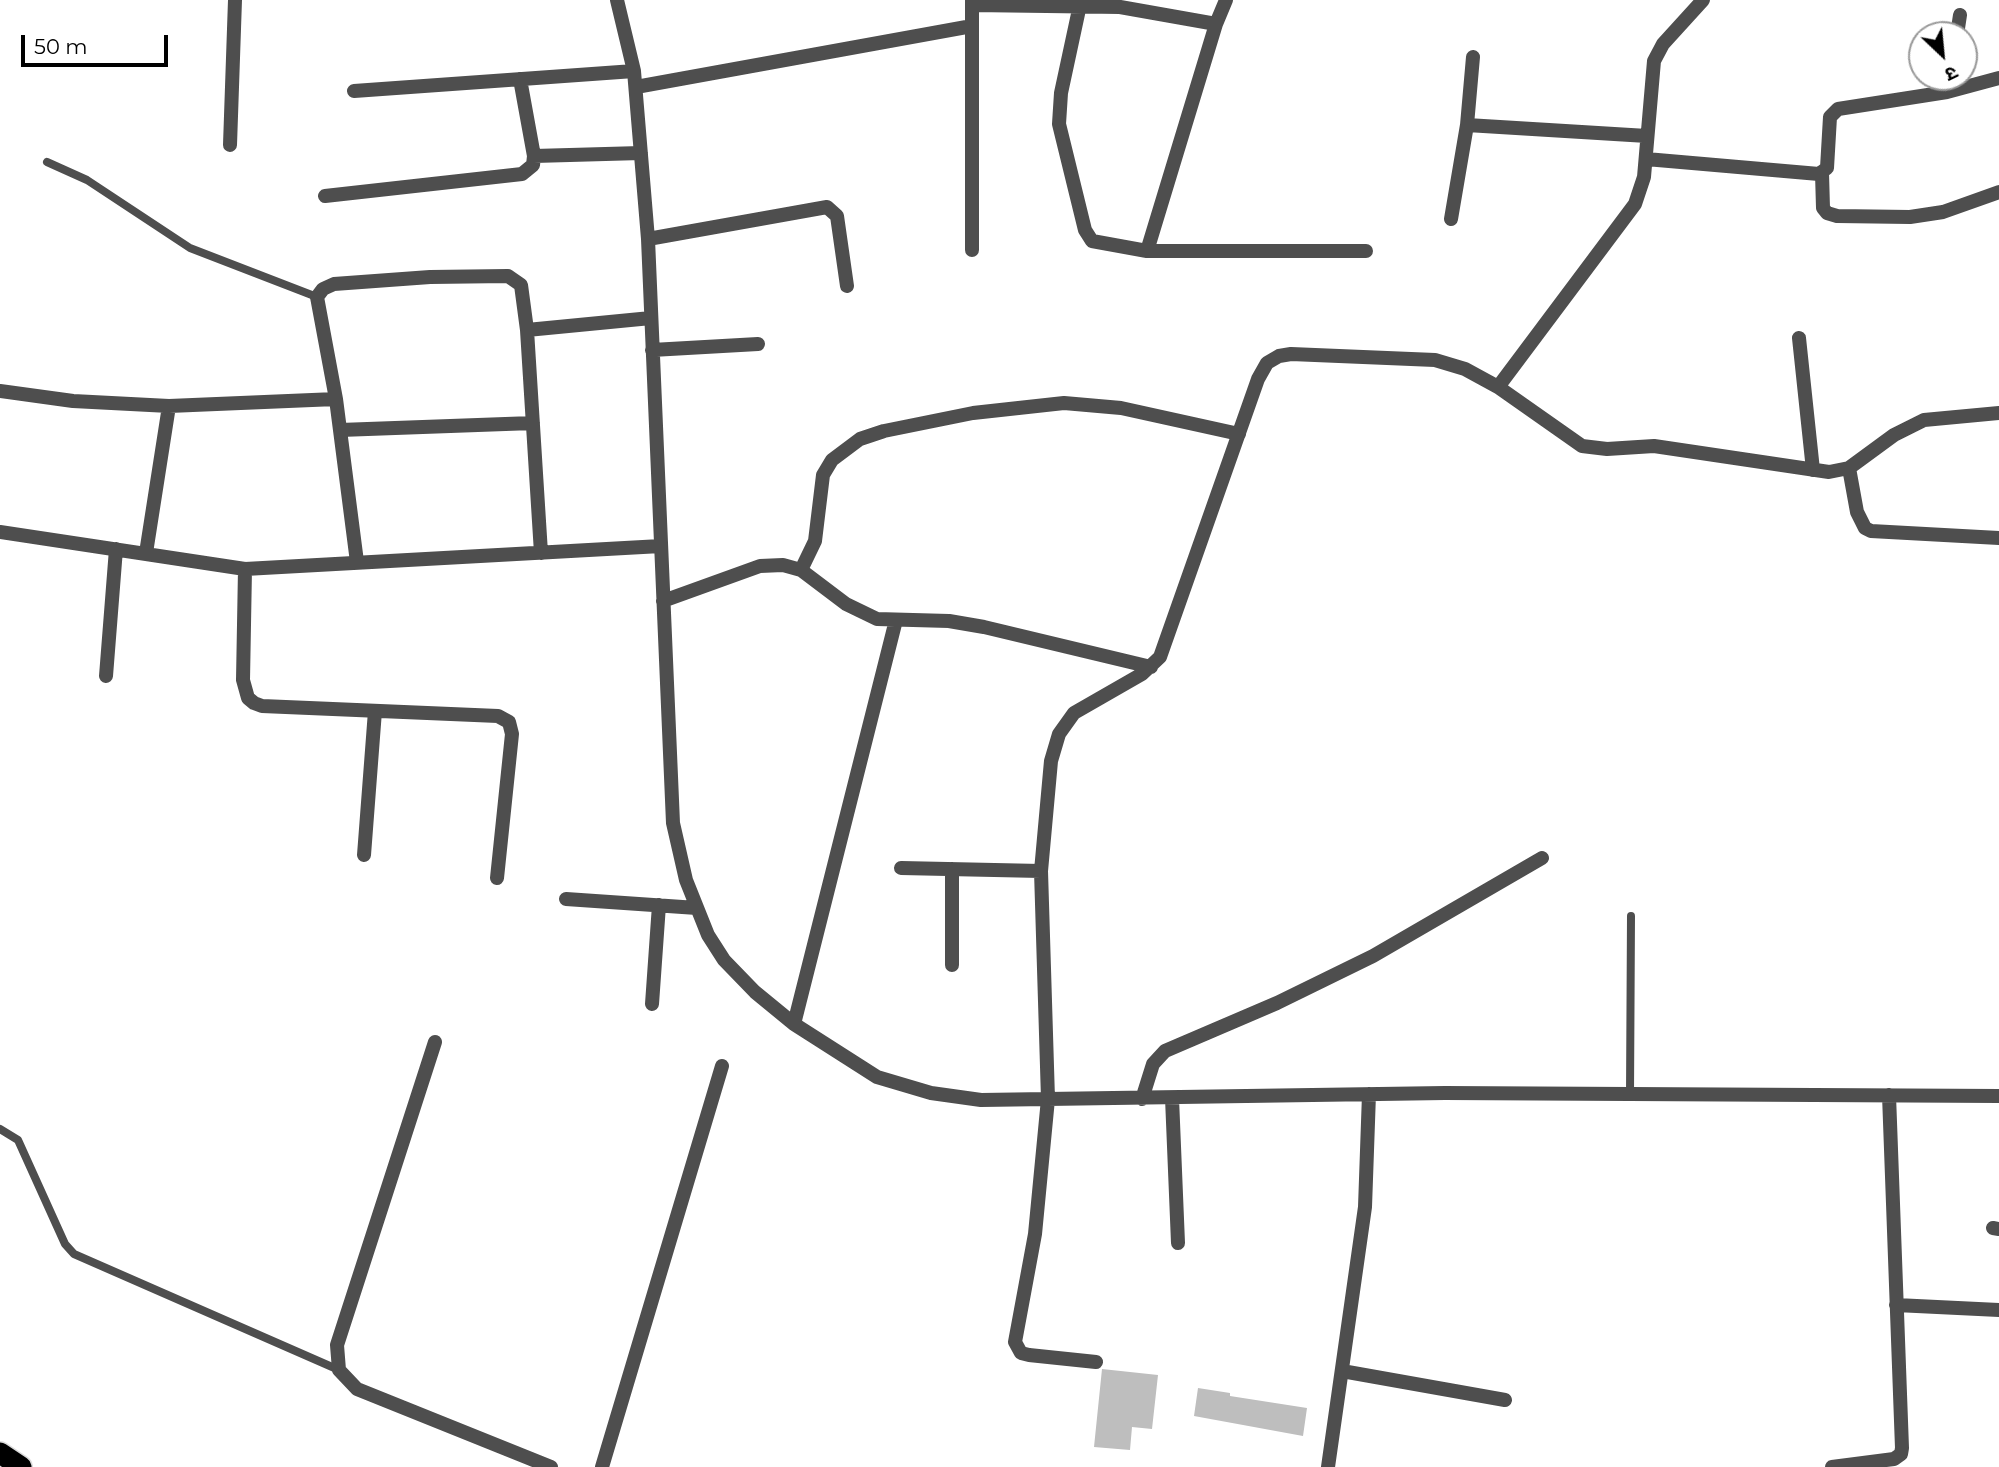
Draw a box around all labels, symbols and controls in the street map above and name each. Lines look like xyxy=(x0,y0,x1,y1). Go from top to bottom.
scale bar xyxy=(24,21,172,65)
north arrow xyxy=(1908,21,1978,91)
text: 50 m xyxy=(34,34,88,59)
text: उ xyxy=(1942,61,1962,86)

